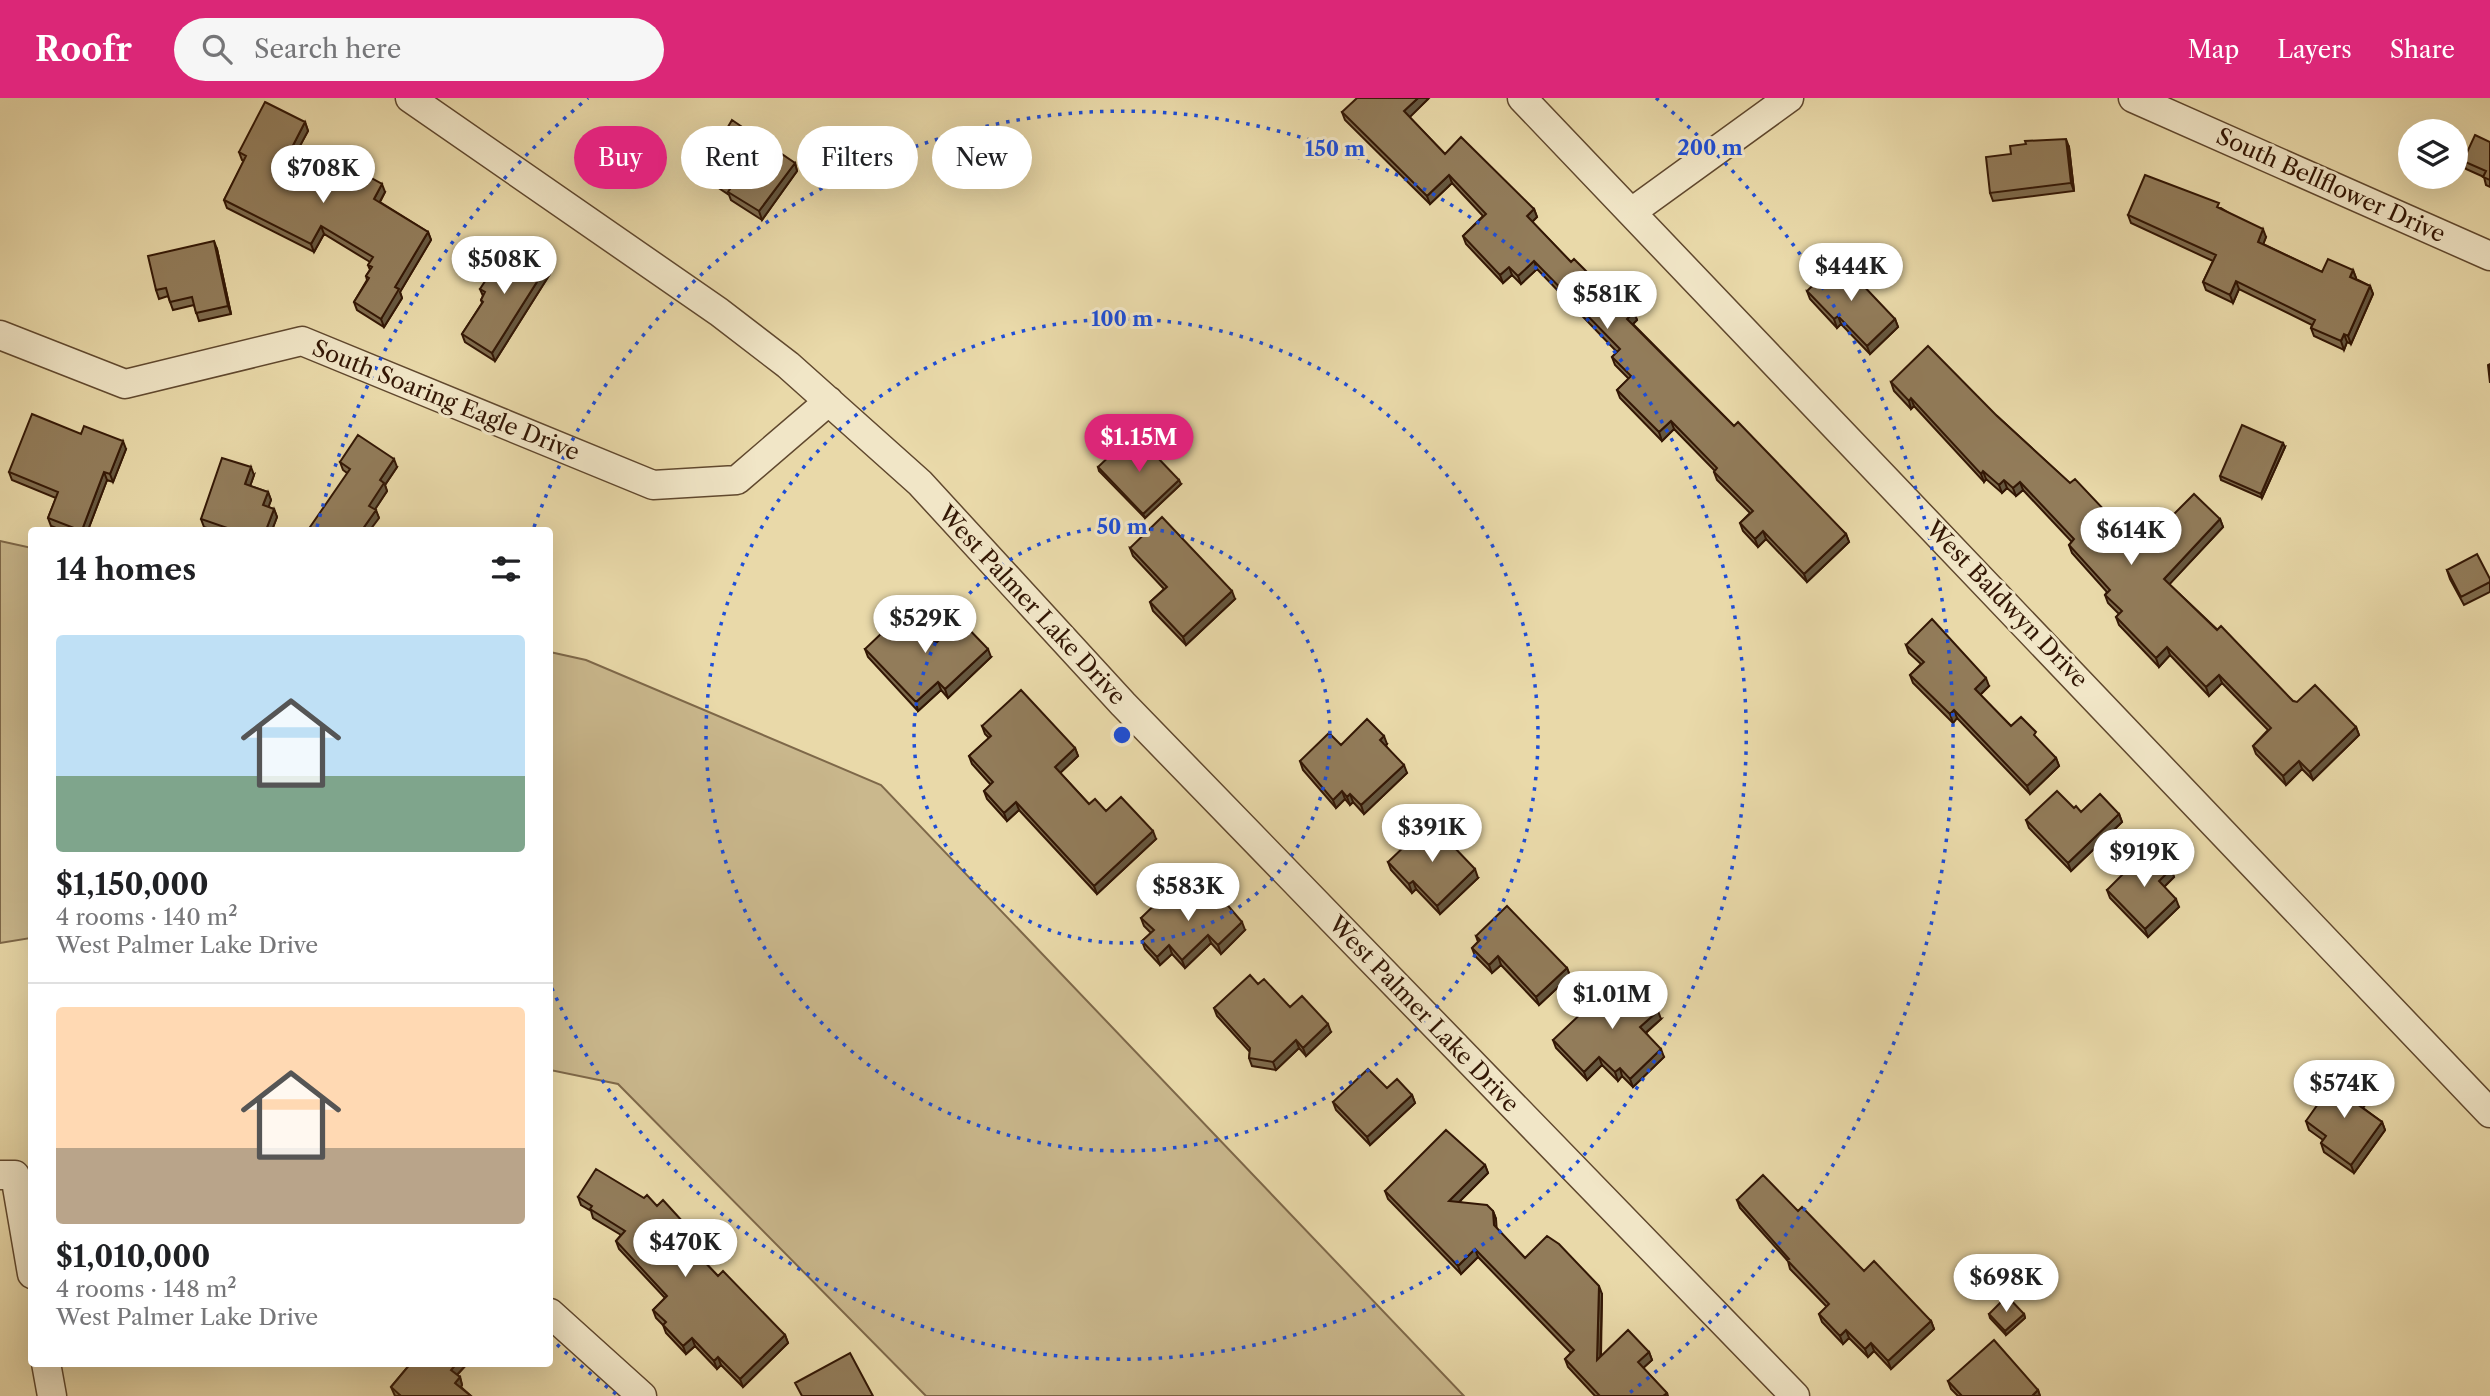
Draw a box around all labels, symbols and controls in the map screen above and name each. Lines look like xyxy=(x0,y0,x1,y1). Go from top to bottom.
search box xyxy=(174,18,664,81)
text: Roofr xyxy=(35,29,132,70)
icon: search xyxy=(198,30,236,68)
text: Search here xyxy=(254,33,401,65)
text: Map xyxy=(2188,35,2239,64)
text: Layers xyxy=(2277,35,2352,64)
text: Share xyxy=(2390,35,2455,64)
map controls xyxy=(2398,119,2468,189)
button: layers xyxy=(2398,119,2468,189)
street label: South Bellflower Drive xyxy=(2212,122,2450,248)
chip: Buy xyxy=(574,126,667,189)
chip: Rent xyxy=(681,126,783,189)
chip: Filters xyxy=(797,126,918,189)
chip: New xyxy=(932,126,1032,189)
text: 200 m xyxy=(1677,135,1743,160)
text: 150 m xyxy=(1305,136,1365,161)
pin: $708K xyxy=(274,146,372,205)
text: $708K xyxy=(287,154,359,182)
pin: $508K xyxy=(455,236,553,296)
pin: $444K xyxy=(1802,244,1900,303)
text: $508K xyxy=(468,245,540,273)
text: $444K xyxy=(1815,252,1887,280)
pin: $581K xyxy=(1558,272,1656,331)
text: $581K xyxy=(1573,280,1641,308)
text: 100 m xyxy=(1091,306,1153,331)
street label: South Soaring Eagle Drive xyxy=(308,333,584,467)
pin: $1.15M xyxy=(1082,414,1196,474)
text: $1.15M xyxy=(1100,423,1178,451)
street label: West Palmer Lake Drive xyxy=(932,499,1132,710)
pin: $614K xyxy=(2082,508,2180,567)
text: 50 m xyxy=(1096,514,1148,539)
street label: West Baldwyn Drive xyxy=(1919,514,2094,693)
text: $614K xyxy=(2097,516,2165,544)
icon: filters xyxy=(487,550,525,588)
text: 14 homes xyxy=(56,551,196,588)
pin: $529K xyxy=(876,596,974,655)
text: $529K xyxy=(889,604,961,632)
icon: home xyxy=(228,680,354,806)
centre of rings xyxy=(1110,723,1134,747)
pin: $391K xyxy=(1383,804,1481,864)
text: $391K xyxy=(1398,813,1466,841)
pin: $919K xyxy=(2095,830,2193,889)
text: $919K xyxy=(2109,838,2179,866)
pin: $583K xyxy=(1139,864,1237,923)
text: $1,150,000 xyxy=(56,866,209,903)
text: $583K xyxy=(1152,872,1224,900)
text: 4 rooms · 140 m² xyxy=(56,903,238,931)
street label: West Palmer Lake Drive xyxy=(1322,909,1525,1118)
text: West Palmer Lake Drive xyxy=(56,931,318,959)
pin: $1.01M xyxy=(1555,972,1669,1031)
text: $1.01M xyxy=(1573,980,1651,1008)
icon: home xyxy=(228,1052,354,1178)
pin: $574K xyxy=(2295,1060,2393,1120)
text: $574K xyxy=(2310,1069,2378,1097)
pin: $470K xyxy=(636,1220,734,1279)
text: $470K xyxy=(649,1228,721,1256)
text: $1,010,000 xyxy=(56,1238,210,1275)
pin: $698K xyxy=(1957,1254,2055,1314)
text: $698K xyxy=(1970,1263,2042,1291)
text: 4 rooms · 148 m² xyxy=(56,1275,237,1303)
text: West Palmer Lake Drive xyxy=(56,1303,318,1331)

